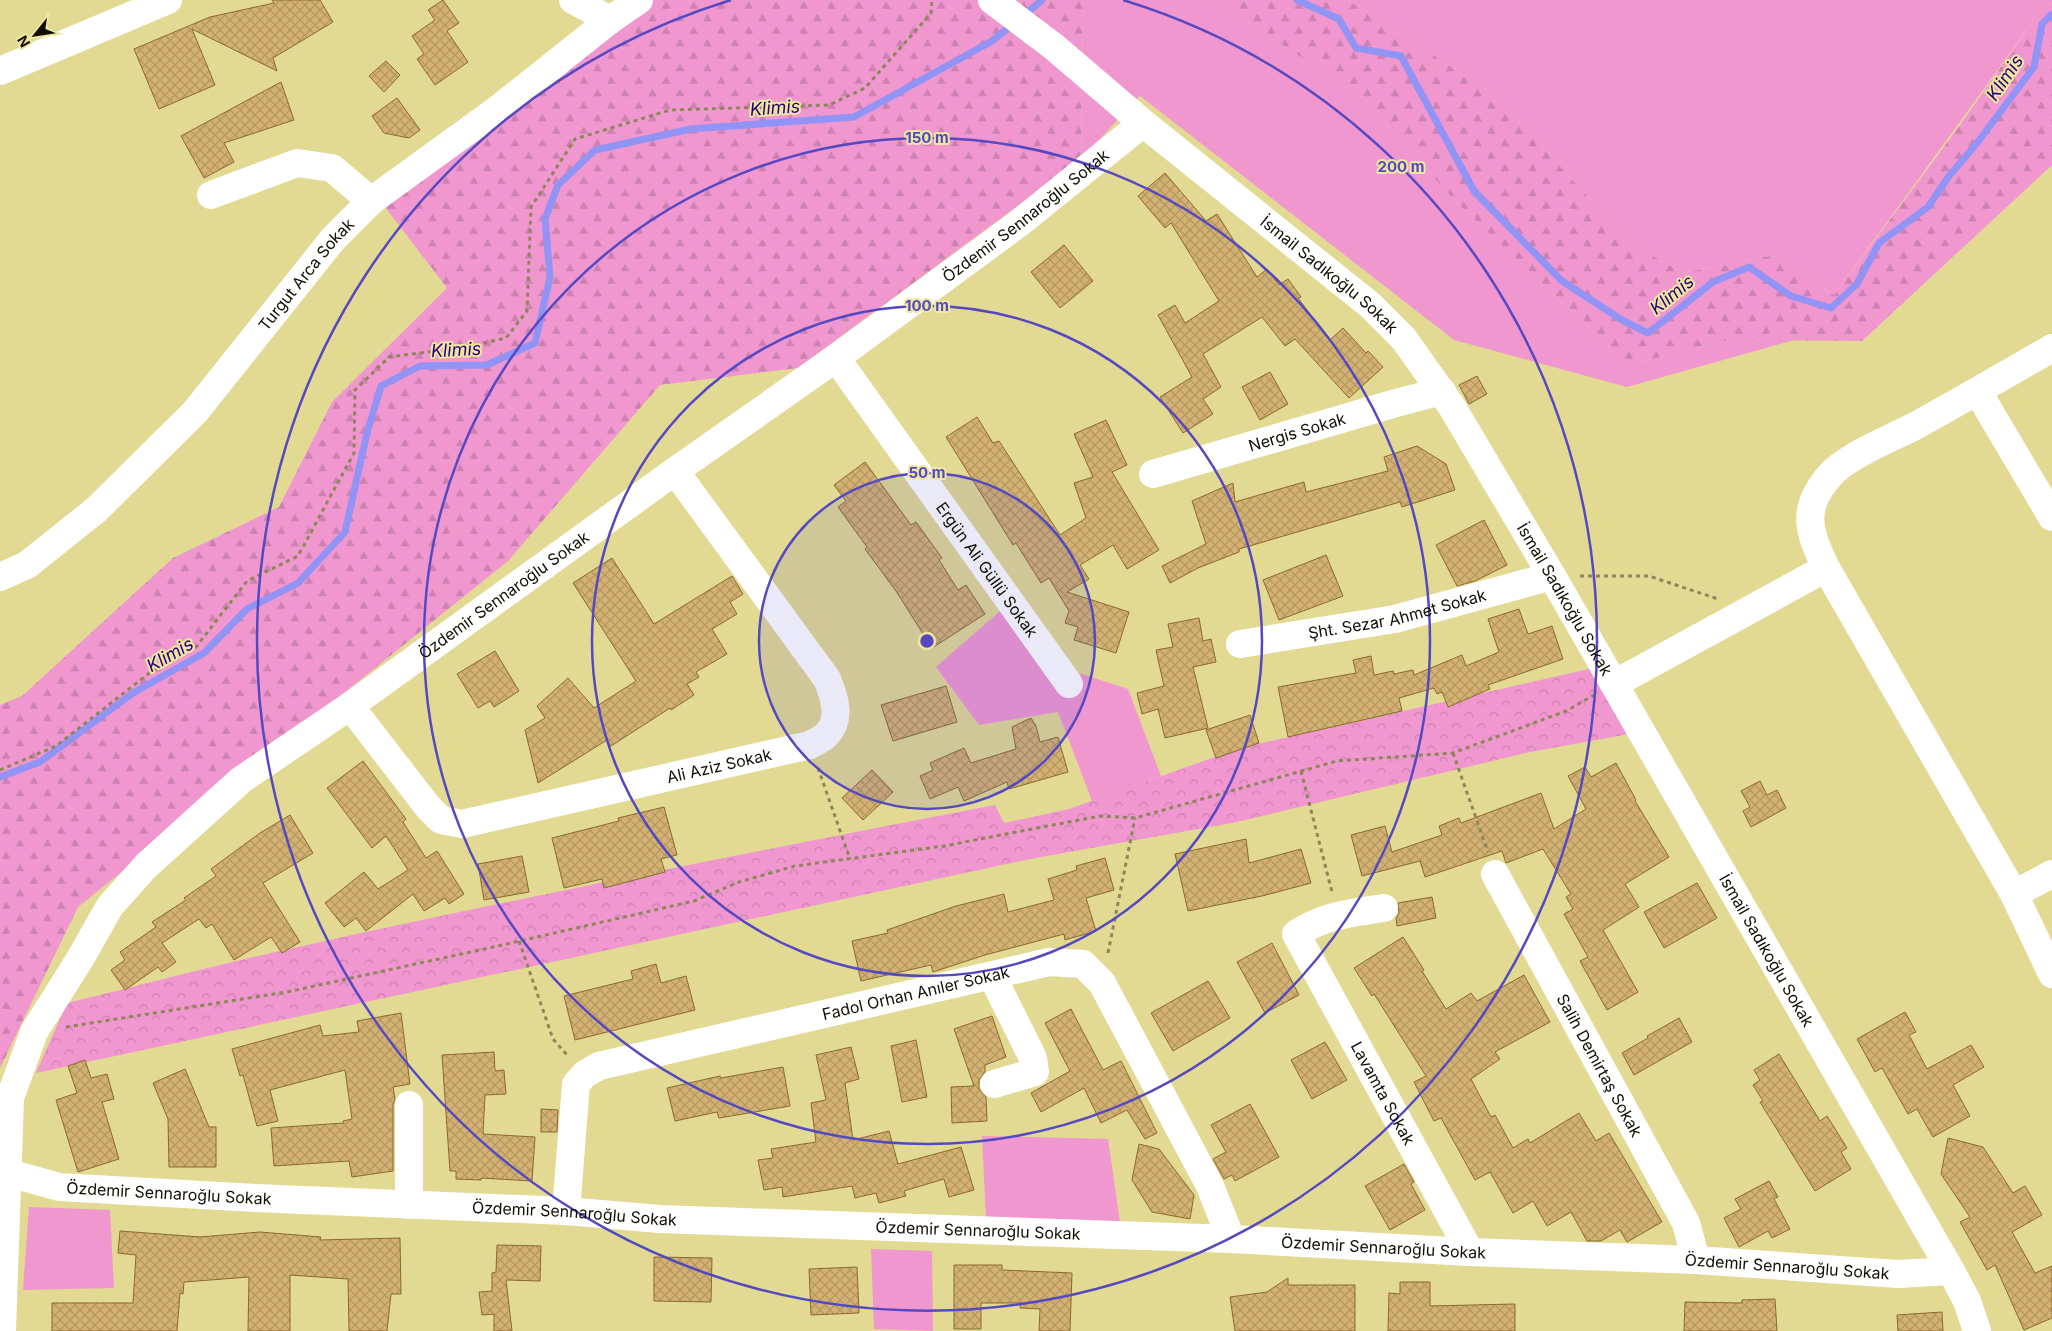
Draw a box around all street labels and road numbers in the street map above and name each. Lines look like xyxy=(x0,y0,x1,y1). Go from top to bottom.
street label: Özdemir Sennaroğlu Sokak xyxy=(938,145,1113,286)
street label: İsmail Sadıkoğlu Sokak xyxy=(1257,211,1402,337)
street label: Turgut Arca Sokak xyxy=(254,214,358,334)
street label: Nergis Sokak xyxy=(1246,408,1348,456)
street label: Ergün Ali Güllü Sokak xyxy=(932,498,1042,641)
street label: İsmail Sadıkoğlu Sokak xyxy=(1513,519,1617,679)
street label: Özdemir Sennaroğlu Sokak xyxy=(415,526,593,663)
street label: Şht. Sezar Ahmet Sokak xyxy=(1307,584,1488,643)
street label: Ali Aziz Sokak xyxy=(665,744,774,787)
street label: İsmail Sadıkoğlu Sokak xyxy=(1715,870,1819,1030)
street label: Fadol Orhan Anıler Sokak xyxy=(820,961,1011,1024)
street label: Salih Demirtaş Sokak xyxy=(1553,990,1647,1140)
street label: Lavamta Sokak xyxy=(1347,1038,1420,1148)
street label: Özdemir Sennaroğlu Sokak xyxy=(66,1177,272,1209)
street label: Özdemir Sennaroğlu Sokak xyxy=(472,1197,677,1230)
street label: Özdemir Sennaroğlu Sokak xyxy=(875,1217,1081,1244)
street label: Özdemir Sennaroğlu Sokak xyxy=(1281,1232,1487,1263)
street label: Özdemir Sennaroğlu Sokak xyxy=(1684,1250,1890,1283)

